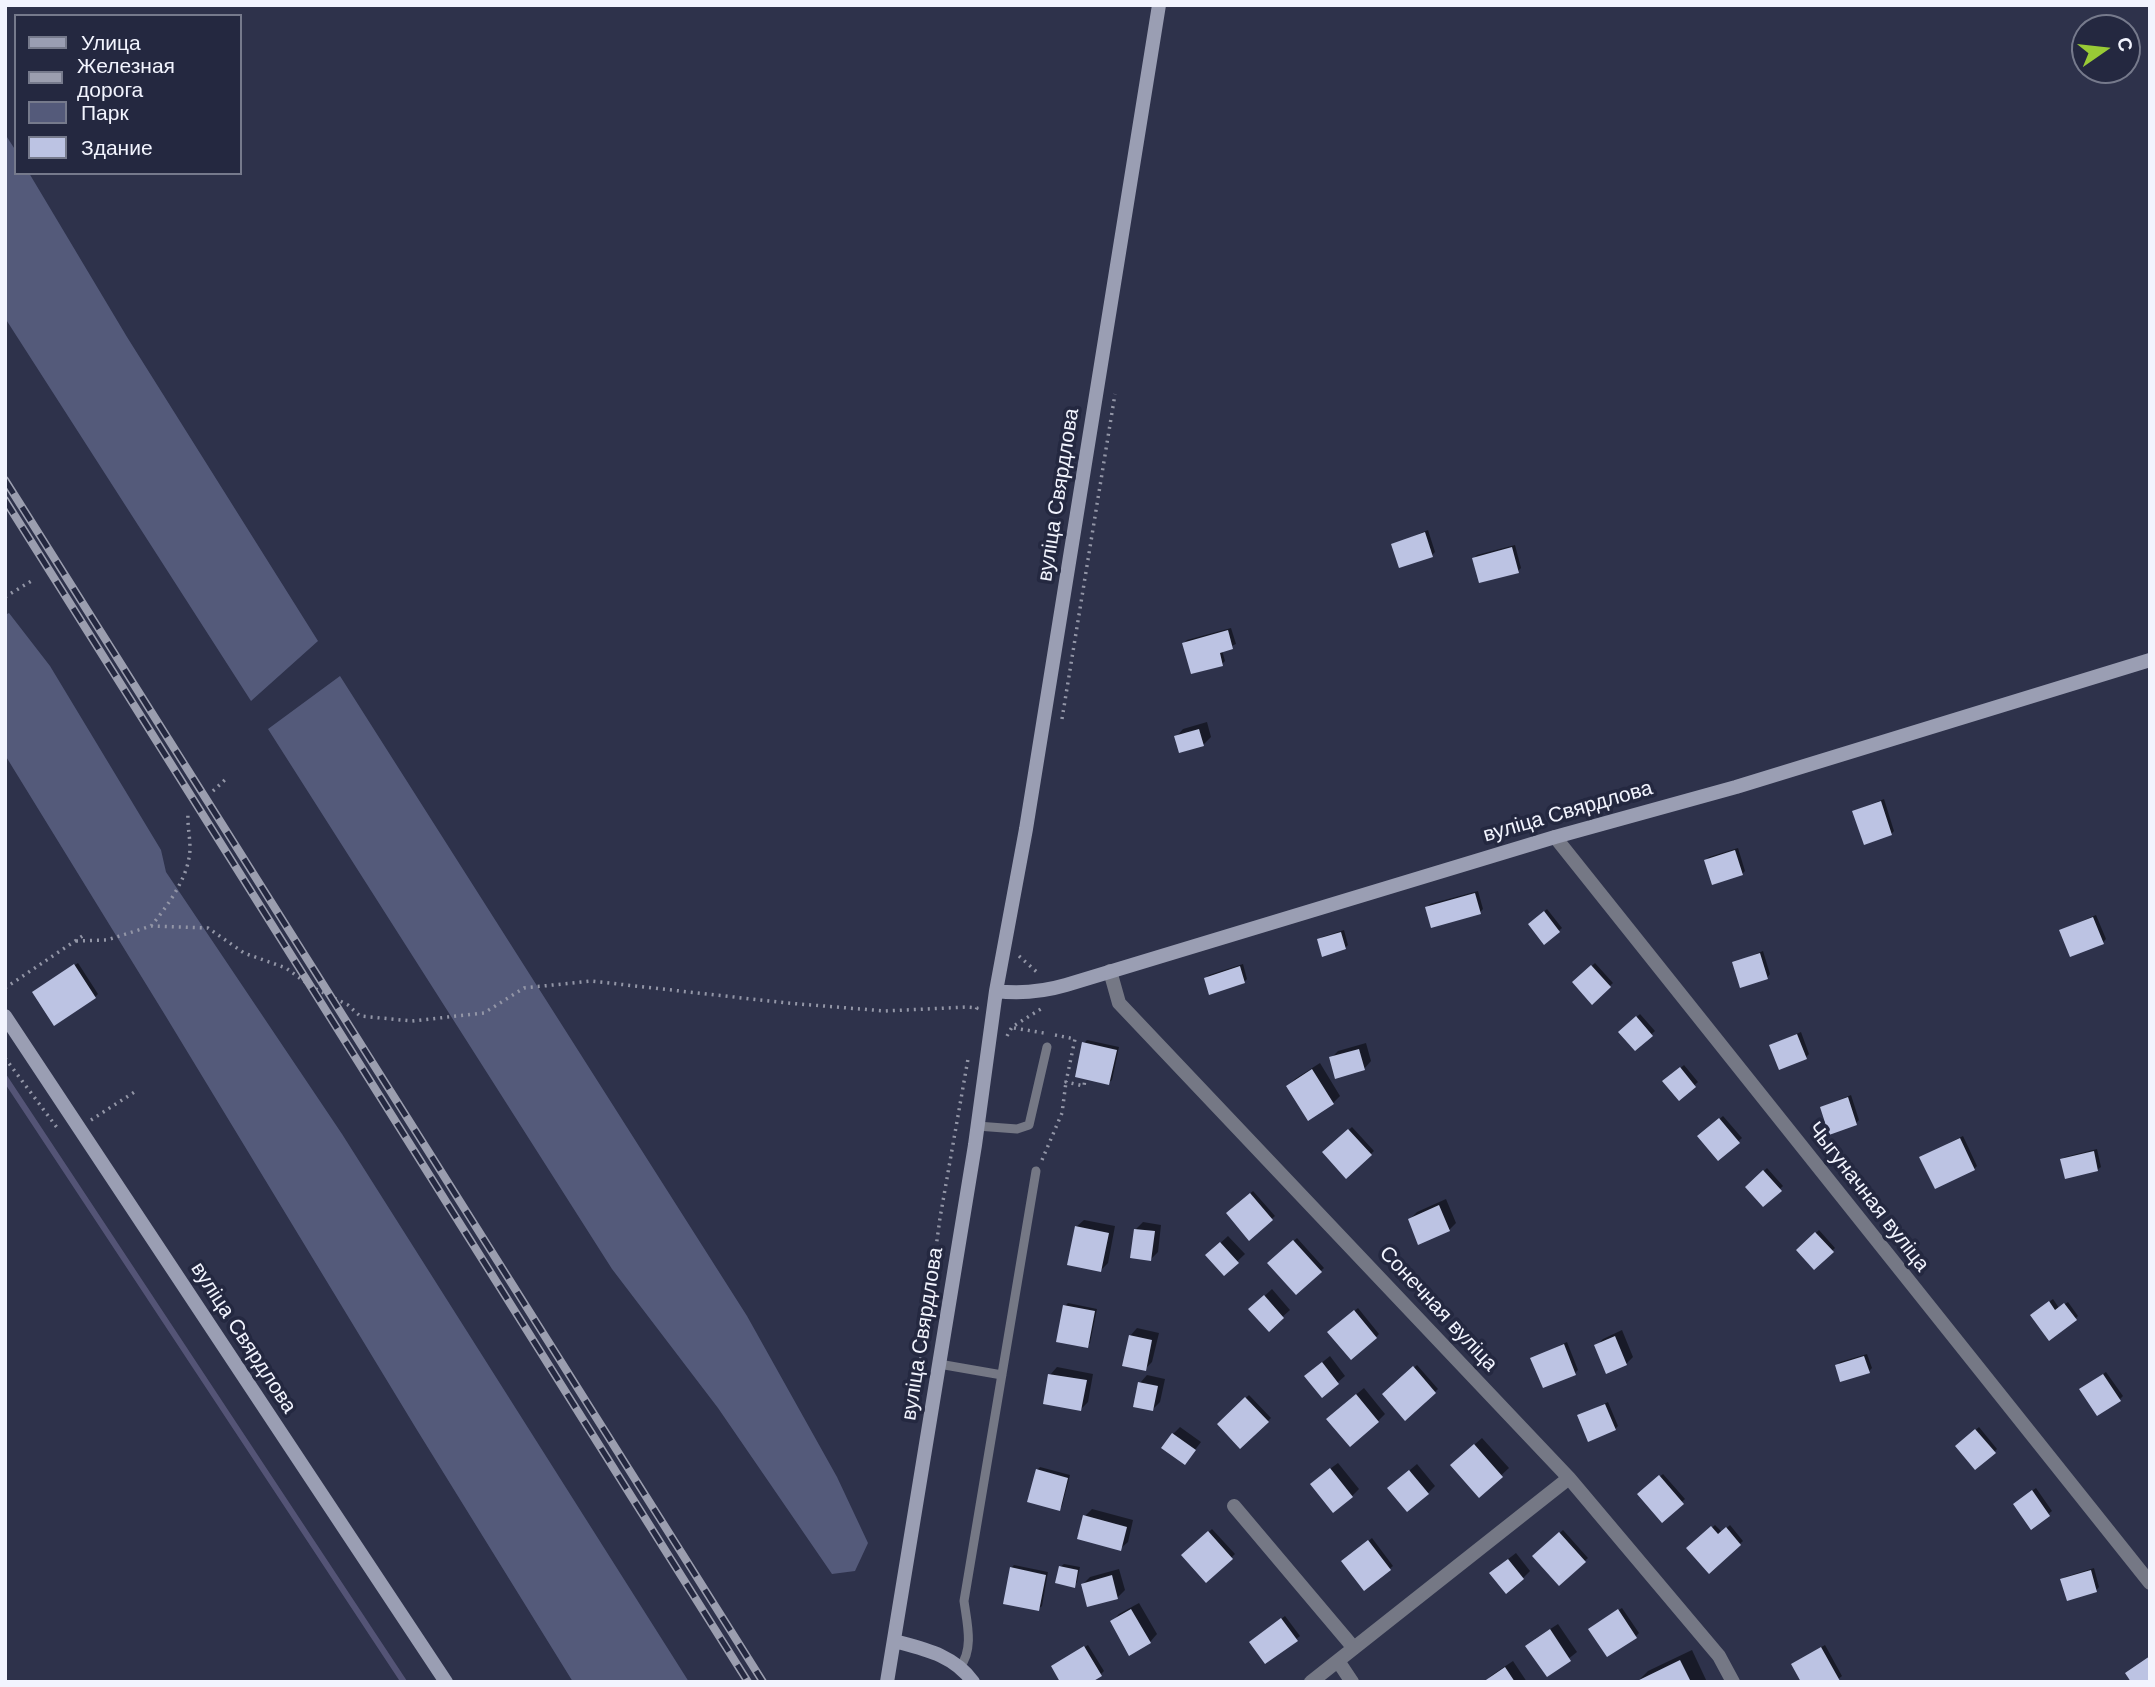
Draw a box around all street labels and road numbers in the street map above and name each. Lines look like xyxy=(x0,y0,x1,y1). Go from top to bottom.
street label: вуліца Свярдлова xyxy=(1033,407,1085,583)
street label: вуліца Свярдлова xyxy=(1480,776,1656,848)
street label: Чыгуначная вуліца xyxy=(1802,1117,1934,1277)
street label: Сонечная вуліца xyxy=(1373,1241,1503,1377)
street label: вуліца Свярдлова xyxy=(897,1246,949,1422)
street label: вуліца Свярдлова xyxy=(185,1258,301,1418)

